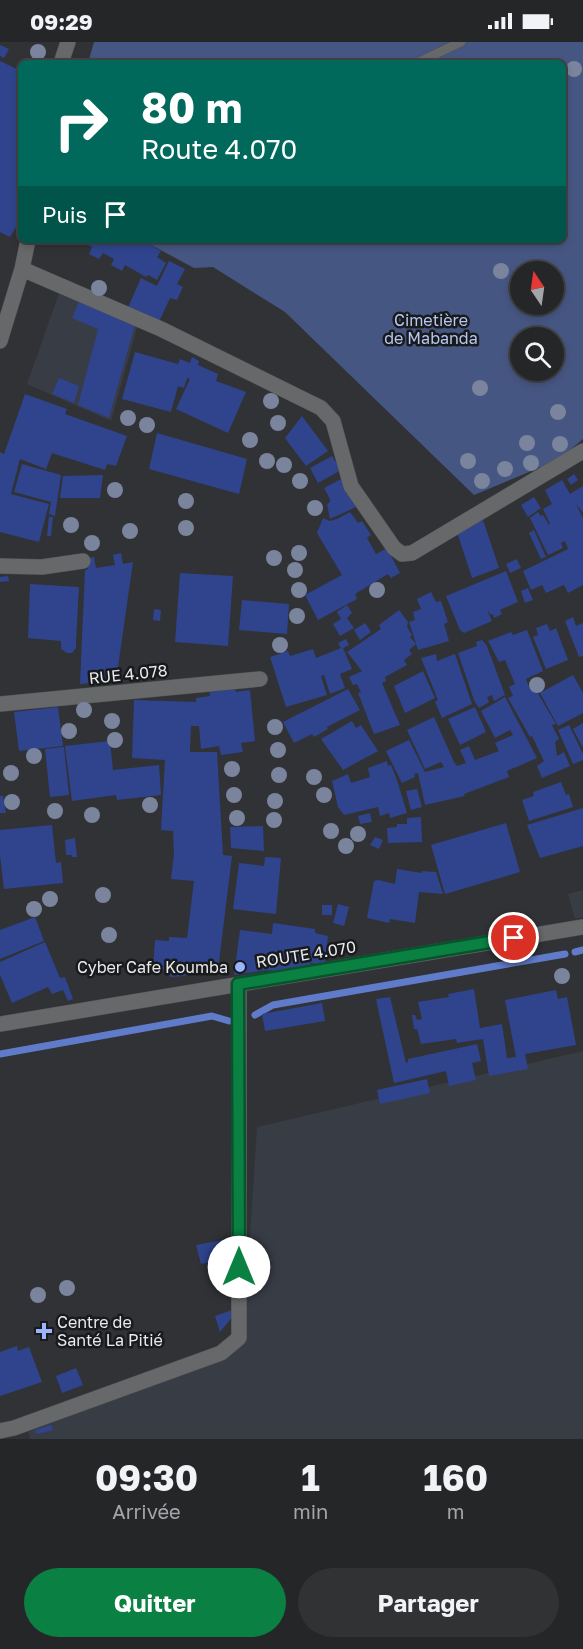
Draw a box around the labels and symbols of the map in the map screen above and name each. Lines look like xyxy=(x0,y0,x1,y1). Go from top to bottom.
north arrow xyxy=(510,261,564,315)
park label: Cimetière de Mabanda xyxy=(384,310,478,348)
street label: RUE 4.078 xyxy=(88,660,168,688)
pin xyxy=(488,912,539,963)
street label: ROUTE 4.070 xyxy=(255,936,357,972)
place label: Cyber Cafe Koumba xyxy=(77,957,228,977)
marker: Cyber Cafe Koumba xyxy=(233,960,247,974)
position arrow xyxy=(207,1235,271,1299)
place label: Centre de Santé La Pitié xyxy=(57,1312,163,1350)
marker: Centre de Santé La Pitié xyxy=(35,1322,53,1340)

